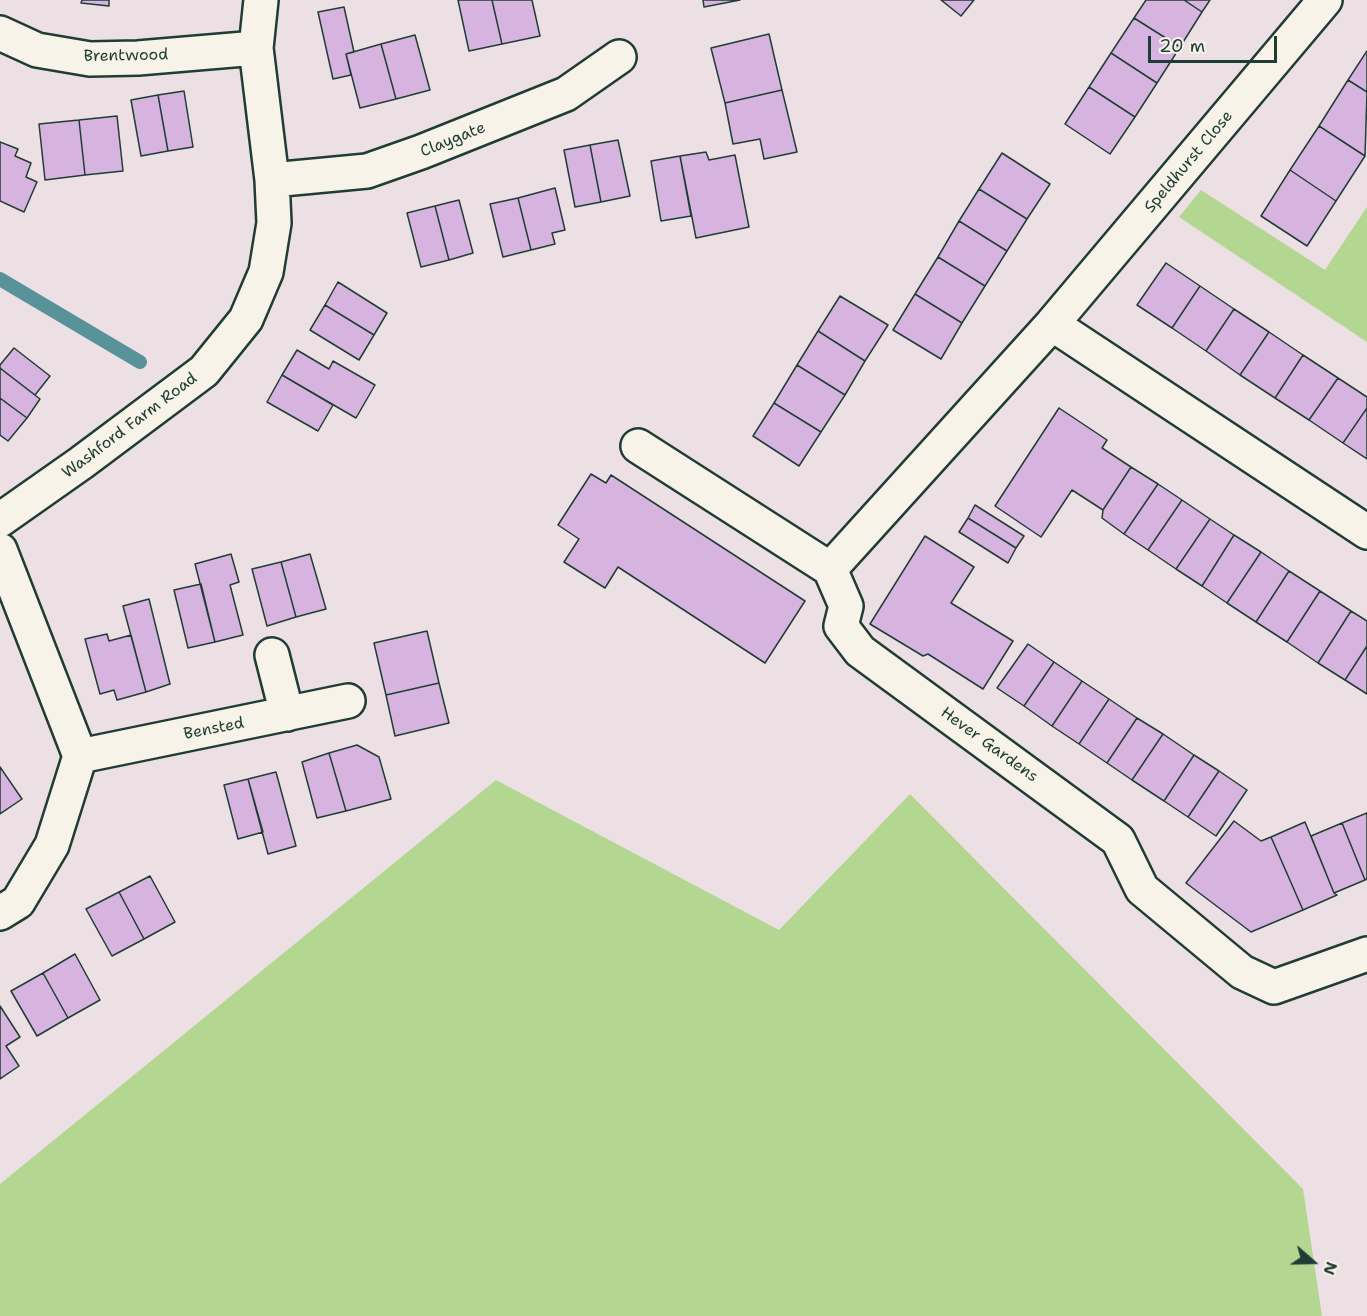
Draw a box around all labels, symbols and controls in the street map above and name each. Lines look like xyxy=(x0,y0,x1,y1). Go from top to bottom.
scale bar xyxy=(1151,24,1280,62)
text: 20 m xyxy=(1159,34,1205,58)
street label: Brentwood xyxy=(83,46,169,66)
street label: Speldhurst Close xyxy=(1141,107,1237,217)
street label: Claygate xyxy=(418,118,488,162)
street label: Washford Farm Road xyxy=(59,369,201,483)
street label: Hever Gardens xyxy=(937,703,1041,787)
street label: Bensted xyxy=(182,714,246,744)
north arrow xyxy=(1283,1232,1343,1292)
text: N xyxy=(1318,1259,1342,1278)

